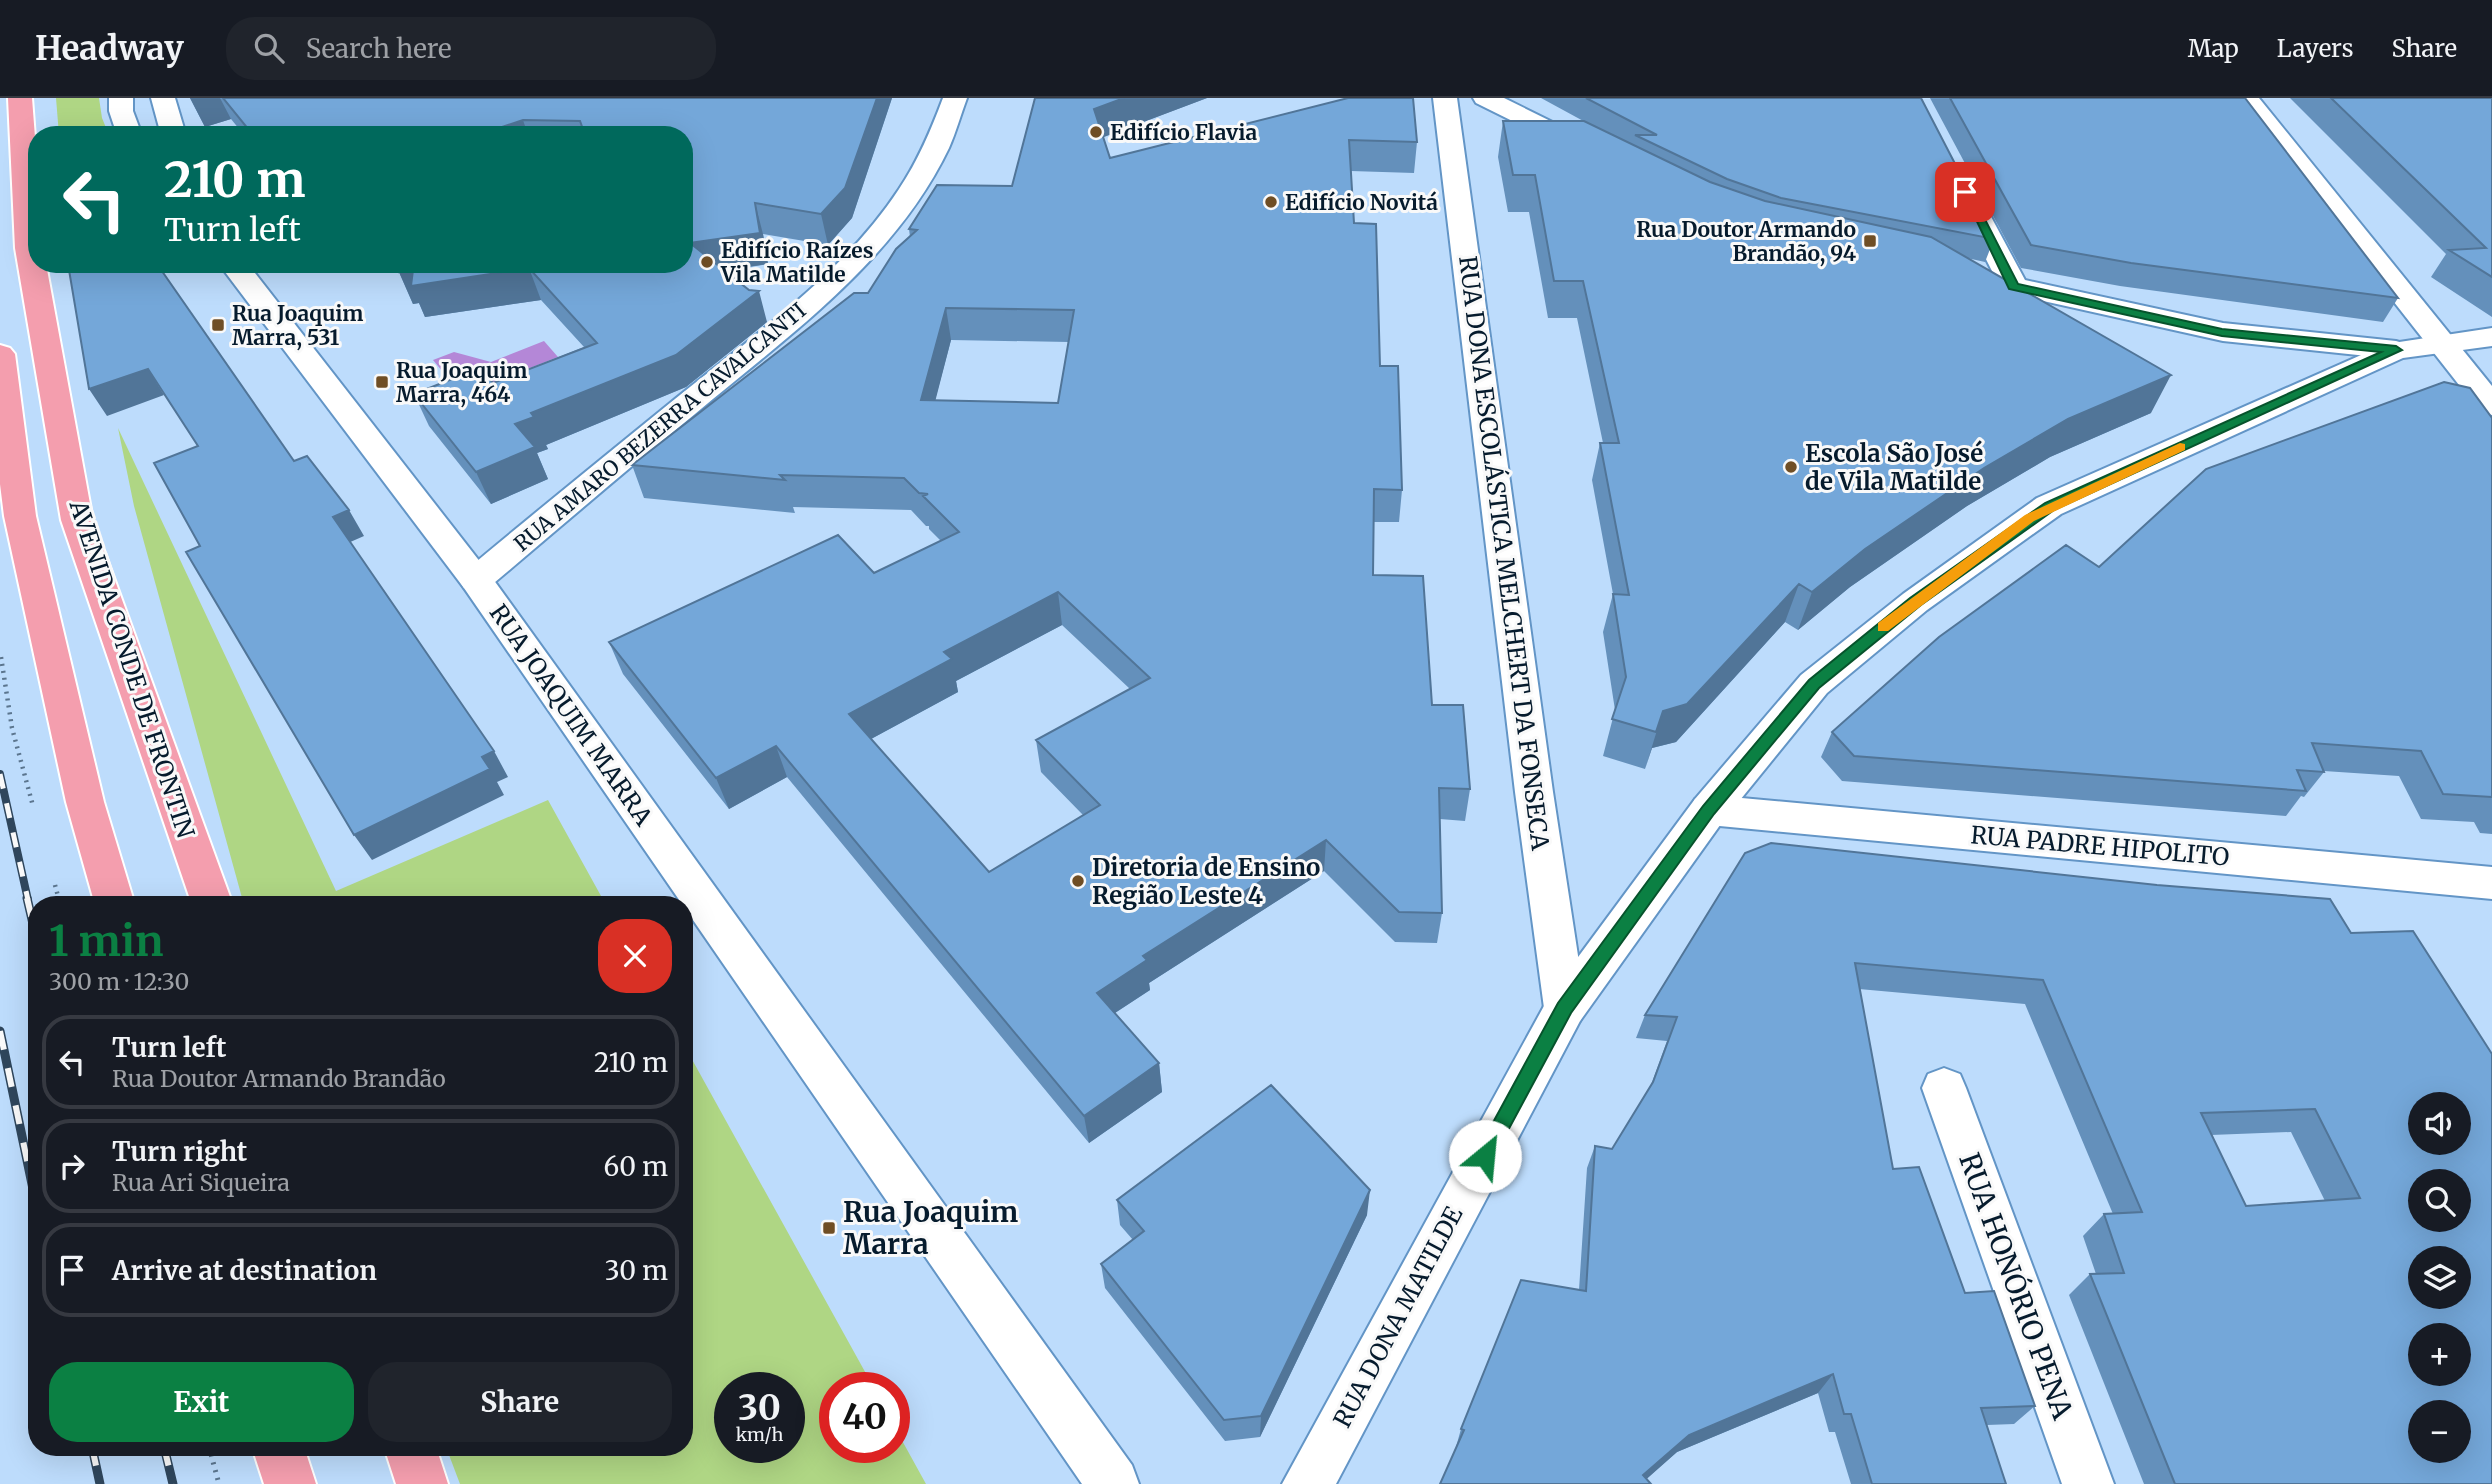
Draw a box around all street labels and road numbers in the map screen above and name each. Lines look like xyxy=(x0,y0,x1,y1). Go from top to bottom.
street label: RUA DONA ESCOLÁSTICA MELCHERT DA FONSECA xyxy=(1452,254,1556,853)
street label: RUA AMARO BEZERRA CAVALCANTI xyxy=(509,297,811,557)
street label: AVENIDA CONDE DE FRONTIN xyxy=(62,495,201,842)
street label: RUA JOAQUIM MARRA xyxy=(483,598,660,833)
street label: RUA PADRE HIPOLITO xyxy=(1969,819,2231,873)
street label: RUA HONÓRIO PENA xyxy=(1951,1148,2081,1424)
street label: RUA DONA MATILDE xyxy=(1327,1201,1470,1433)

